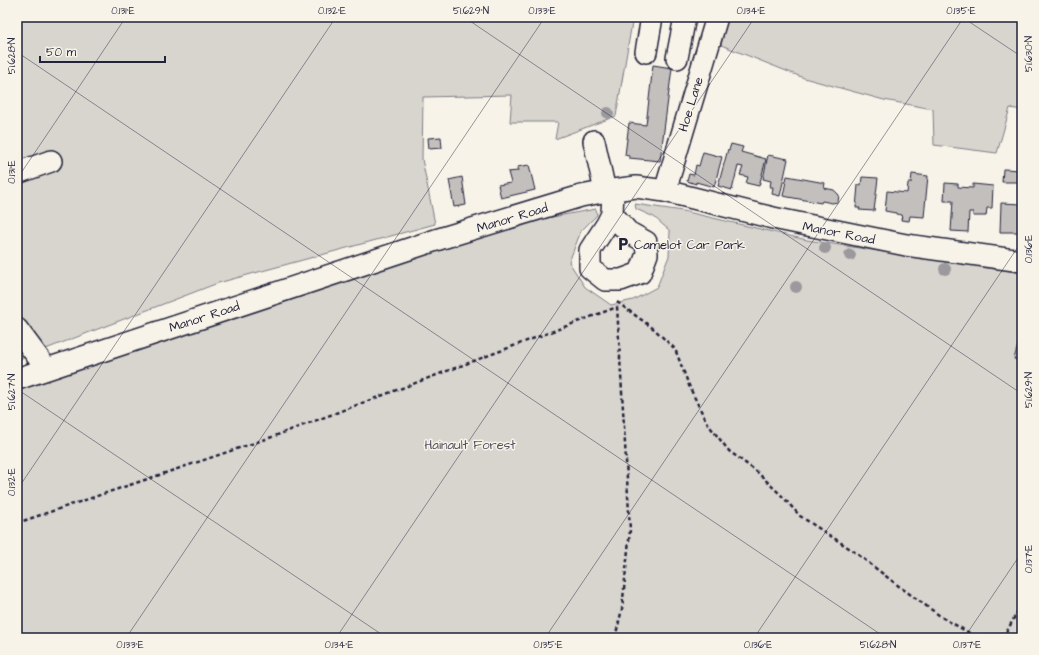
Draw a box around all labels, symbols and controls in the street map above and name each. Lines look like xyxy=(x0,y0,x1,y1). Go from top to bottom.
text: 0.131°E xyxy=(111,4,135,18)
text: 0.132°E xyxy=(318,4,346,18)
text: 51.629°N xyxy=(453,4,489,18)
text: 0.133°E xyxy=(528,4,556,18)
text: 0.134°E xyxy=(736,4,766,18)
text: 0.135°E xyxy=(946,4,976,18)
text: 51.630°N xyxy=(1022,36,1036,72)
text: 51.628°N xyxy=(5,38,19,74)
scale bar xyxy=(40,38,165,64)
text: 50 m xyxy=(46,44,77,61)
street label: Hoe Lane xyxy=(674,75,708,134)
text: 0.131°E xyxy=(5,160,19,184)
street label: Manor Road xyxy=(475,199,550,237)
street label: Manor Road xyxy=(801,217,877,249)
text: 0.136°E xyxy=(1022,235,1036,263)
parking icon: Camelot Car Park xyxy=(615,236,631,252)
place label: Camelot Car Park xyxy=(634,236,745,254)
street label: Manor Road xyxy=(167,297,242,337)
text: 51.629°N xyxy=(1022,372,1036,408)
text: 51.627°N xyxy=(5,374,19,410)
park label: Hainault Forest xyxy=(425,436,516,454)
text: 0.132°E xyxy=(5,468,19,496)
text: 0.137°E xyxy=(1022,545,1036,573)
text: 0.133°E xyxy=(116,638,144,652)
text: 0.134°E xyxy=(324,638,354,652)
text: 0.135°E xyxy=(533,638,563,652)
text: 0.136°E xyxy=(744,638,772,652)
text: 51.628°N xyxy=(860,638,896,652)
text: 0.137°E xyxy=(953,638,981,652)

